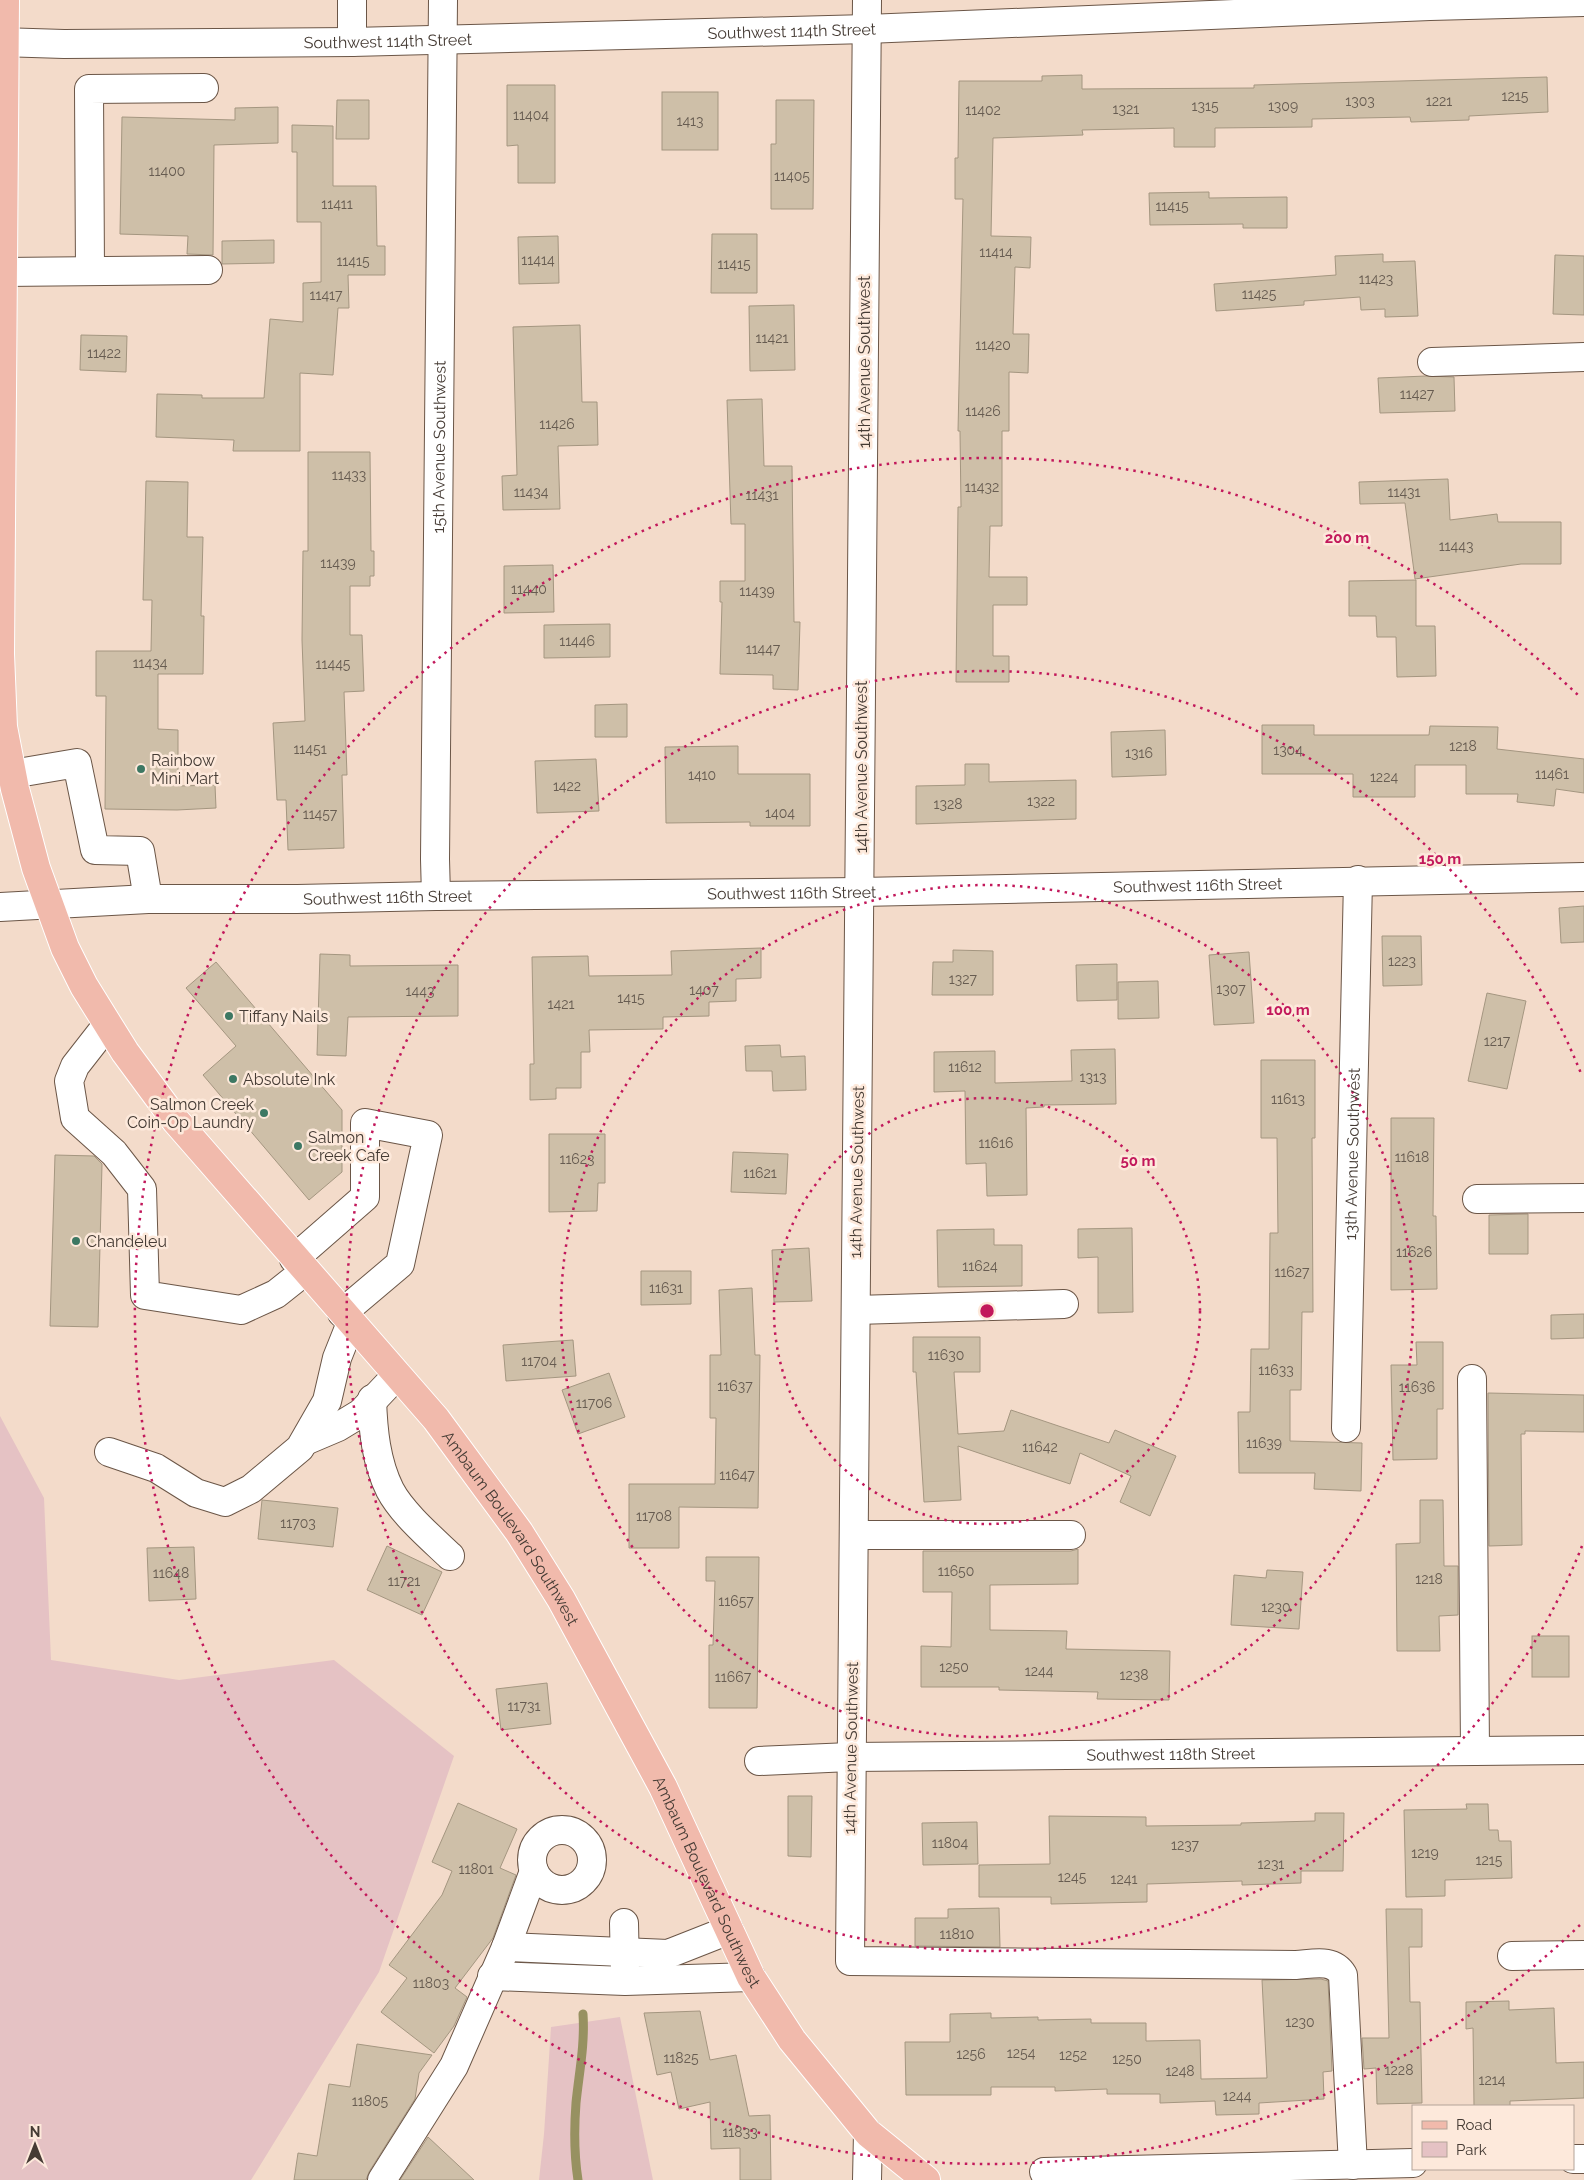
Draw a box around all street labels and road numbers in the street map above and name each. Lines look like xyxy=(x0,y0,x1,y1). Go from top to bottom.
street label: Southwest 114th Street xyxy=(707,19,877,43)
street label: Southwest 114th Street xyxy=(304,29,473,52)
street label: 14th Avenue Southwest xyxy=(855,275,874,448)
street label: 15th Avenue Southwest xyxy=(429,360,449,533)
street label: 14th Avenue Southwest xyxy=(852,680,871,853)
street label: Southwest 116th Street xyxy=(1113,874,1283,896)
street label: Southwest 116th Street xyxy=(707,882,877,903)
street label: Southwest 116th Street xyxy=(303,886,473,908)
street label: 13th Avenue Southwest xyxy=(1341,1067,1363,1241)
street label: 14th Avenue Southwest xyxy=(846,1085,868,1258)
street label: Ambaum Boulevard Southwest xyxy=(438,1427,583,1629)
street label: 14th Avenue Southwest xyxy=(840,1661,862,1834)
street label: Southwest 118th Street xyxy=(1086,1744,1256,1764)
street label: Ambaum Boulevard Southwest xyxy=(649,1773,765,1991)

